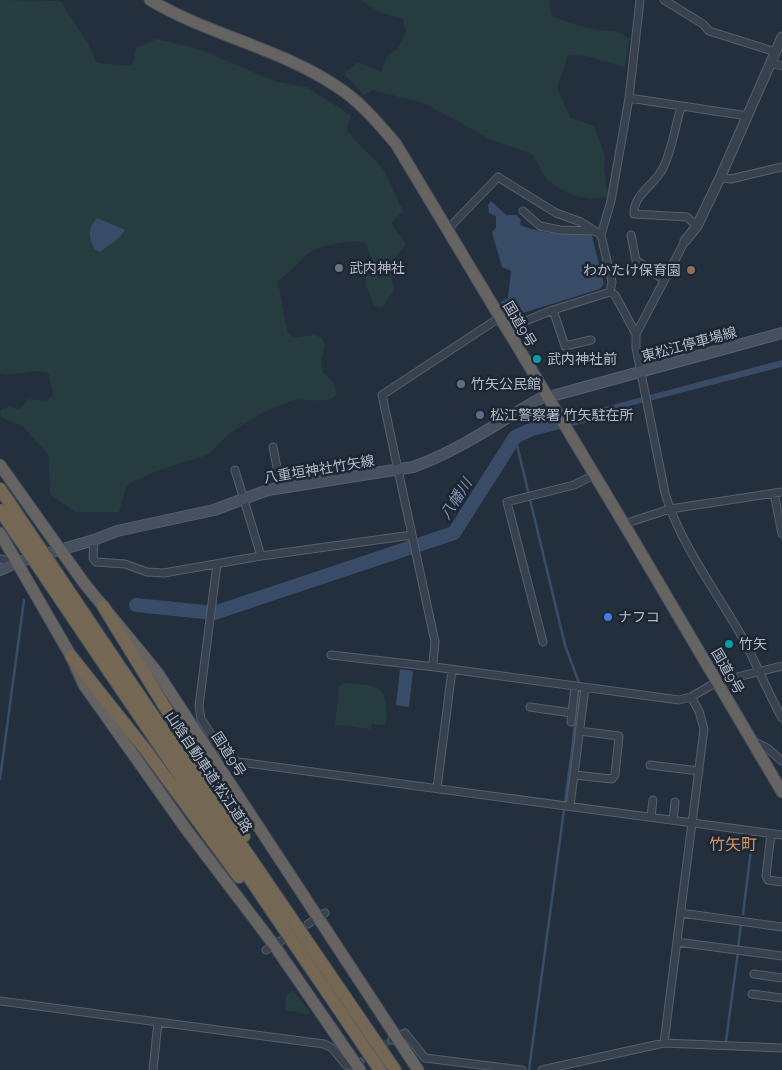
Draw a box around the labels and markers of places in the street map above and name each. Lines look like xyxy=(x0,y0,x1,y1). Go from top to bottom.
place label: 武内神社 xyxy=(349,260,405,276)
marker: 武内神社 xyxy=(333,262,345,274)
place label: わかたけ保育園 xyxy=(583,262,681,278)
marker: わかたけ保育園 xyxy=(685,264,697,276)
place label: 武内神社前 xyxy=(547,351,617,367)
marker: 武内神社前 xyxy=(531,353,543,365)
place label: 竹矢公民館 xyxy=(471,376,541,392)
marker: 竹矢公民館 xyxy=(455,378,467,390)
place label: 松江警察署 竹矢駐在所 xyxy=(490,407,634,423)
marker: 松江警察署 竹矢駐在所 xyxy=(474,409,486,421)
place label: ナフコ xyxy=(618,609,660,625)
marker: ナフコ xyxy=(602,611,614,623)
place label: 竹矢 xyxy=(739,636,767,652)
marker: 竹矢 xyxy=(723,638,735,650)

